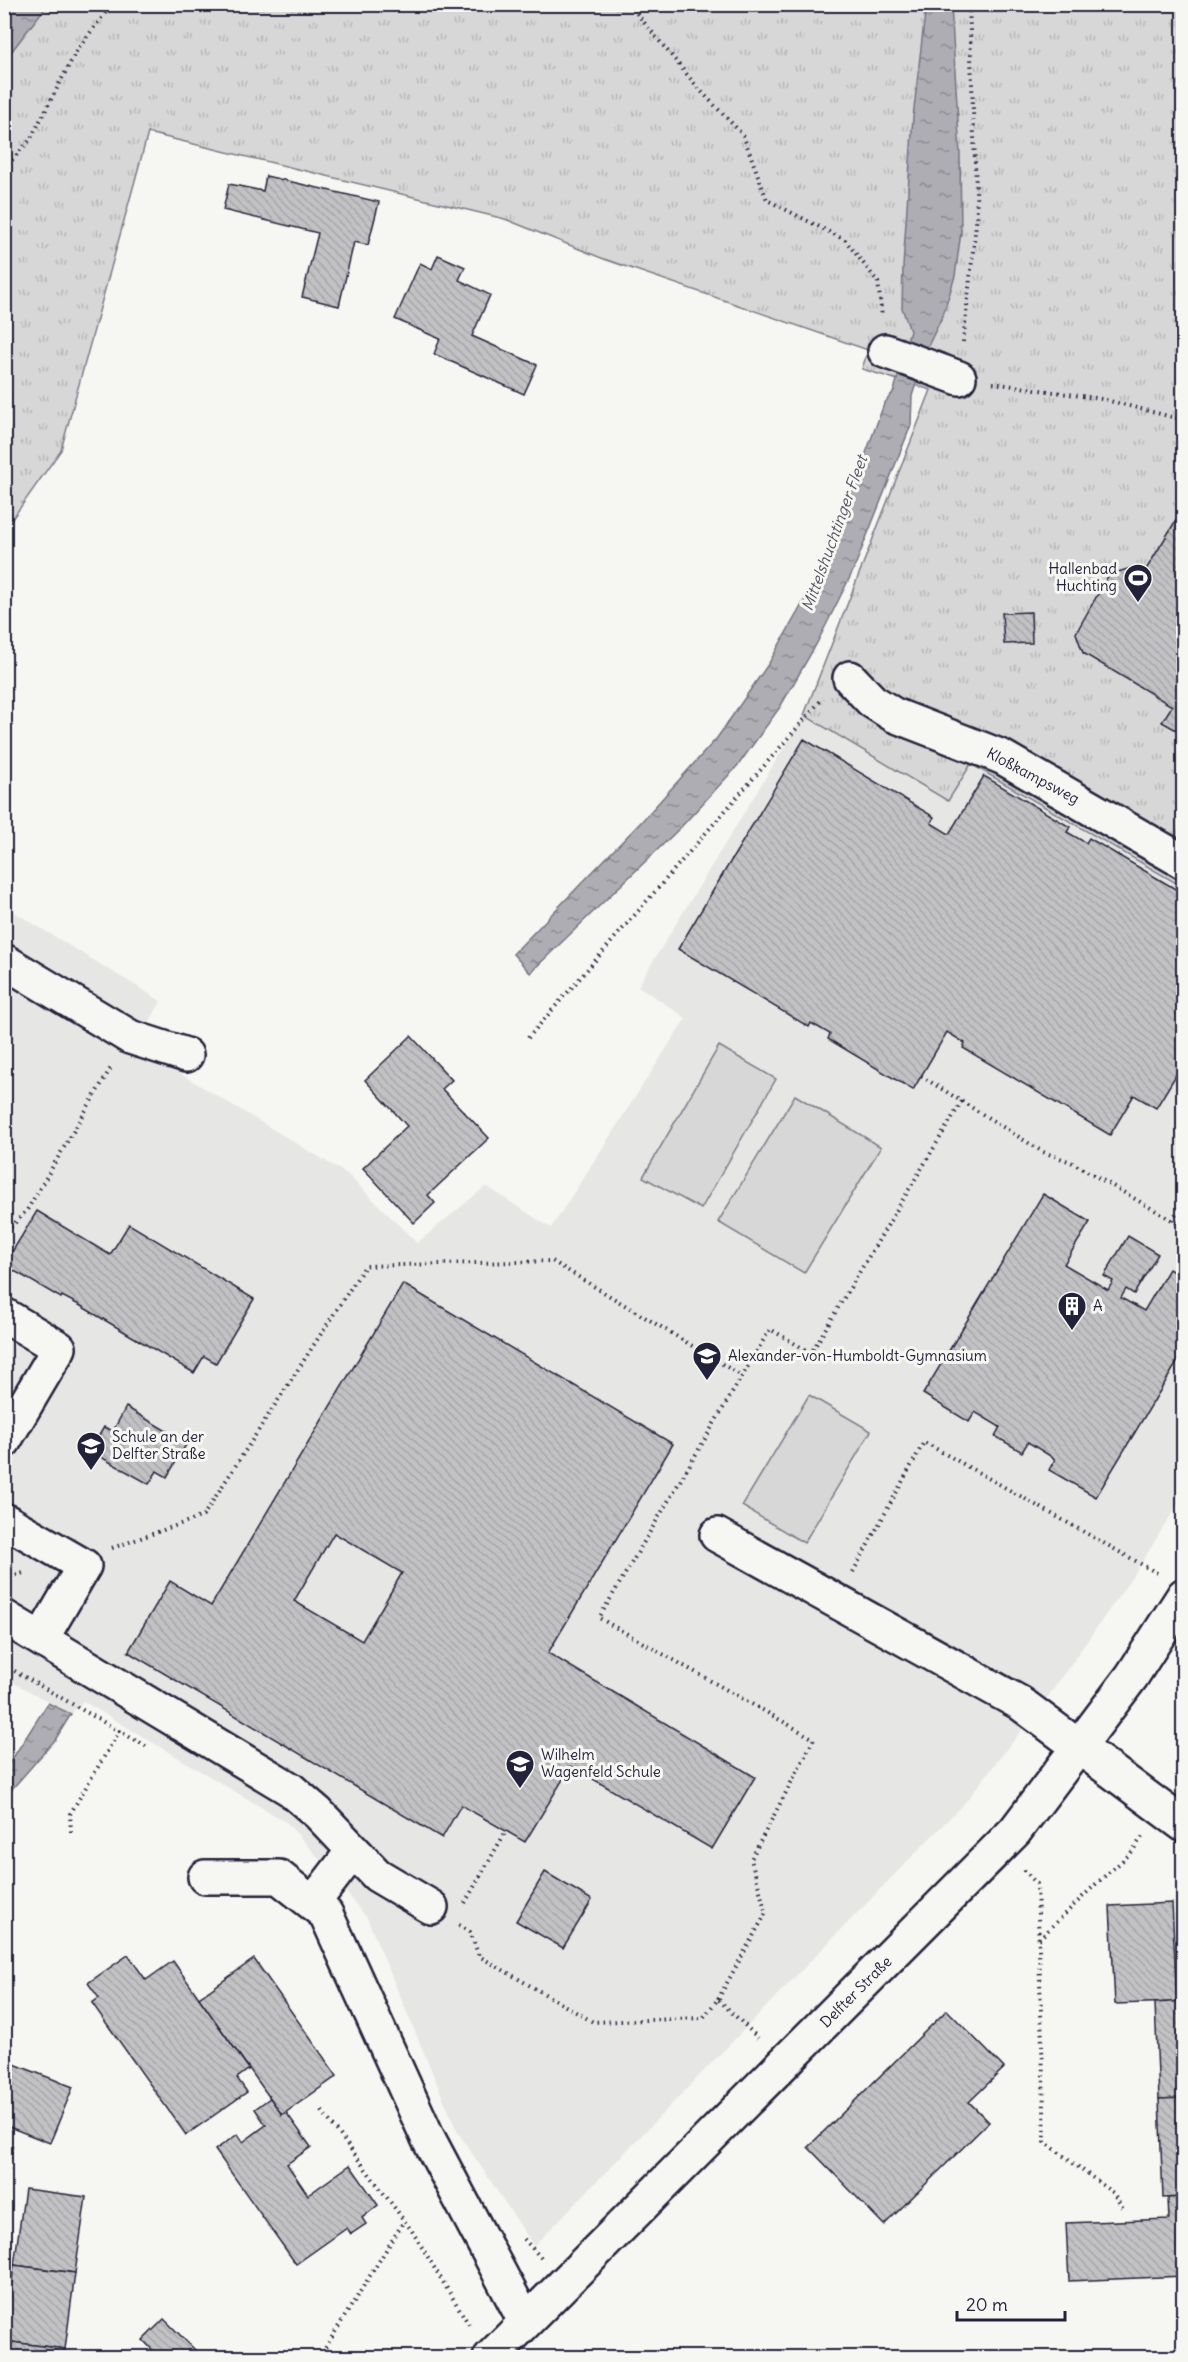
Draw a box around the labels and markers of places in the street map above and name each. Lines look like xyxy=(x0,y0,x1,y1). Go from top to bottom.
place label: Hallenbad Huchting xyxy=(1049,559,1117,595)
sports icon: Hallenbad Huchting xyxy=(1122,562,1154,604)
building icon: A xyxy=(1056,1290,1088,1332)
place label: A xyxy=(1093,1296,1103,1315)
school or university icon: Alexander-von-Humboldt-Gymnasium xyxy=(691,1340,723,1382)
place label: Alexander-von-Humboldt-Gymnasium xyxy=(728,1346,987,1365)
place label: Schule an der Delfter Straße xyxy=(112,1427,206,1463)
school or university icon: Schule an der Delfter Straße xyxy=(75,1430,107,1472)
place label: Wilhelm Wagenfeld Schule xyxy=(541,1745,661,1781)
school or university icon: Wilhelm Wagenfeld Schule xyxy=(504,1748,536,1790)

